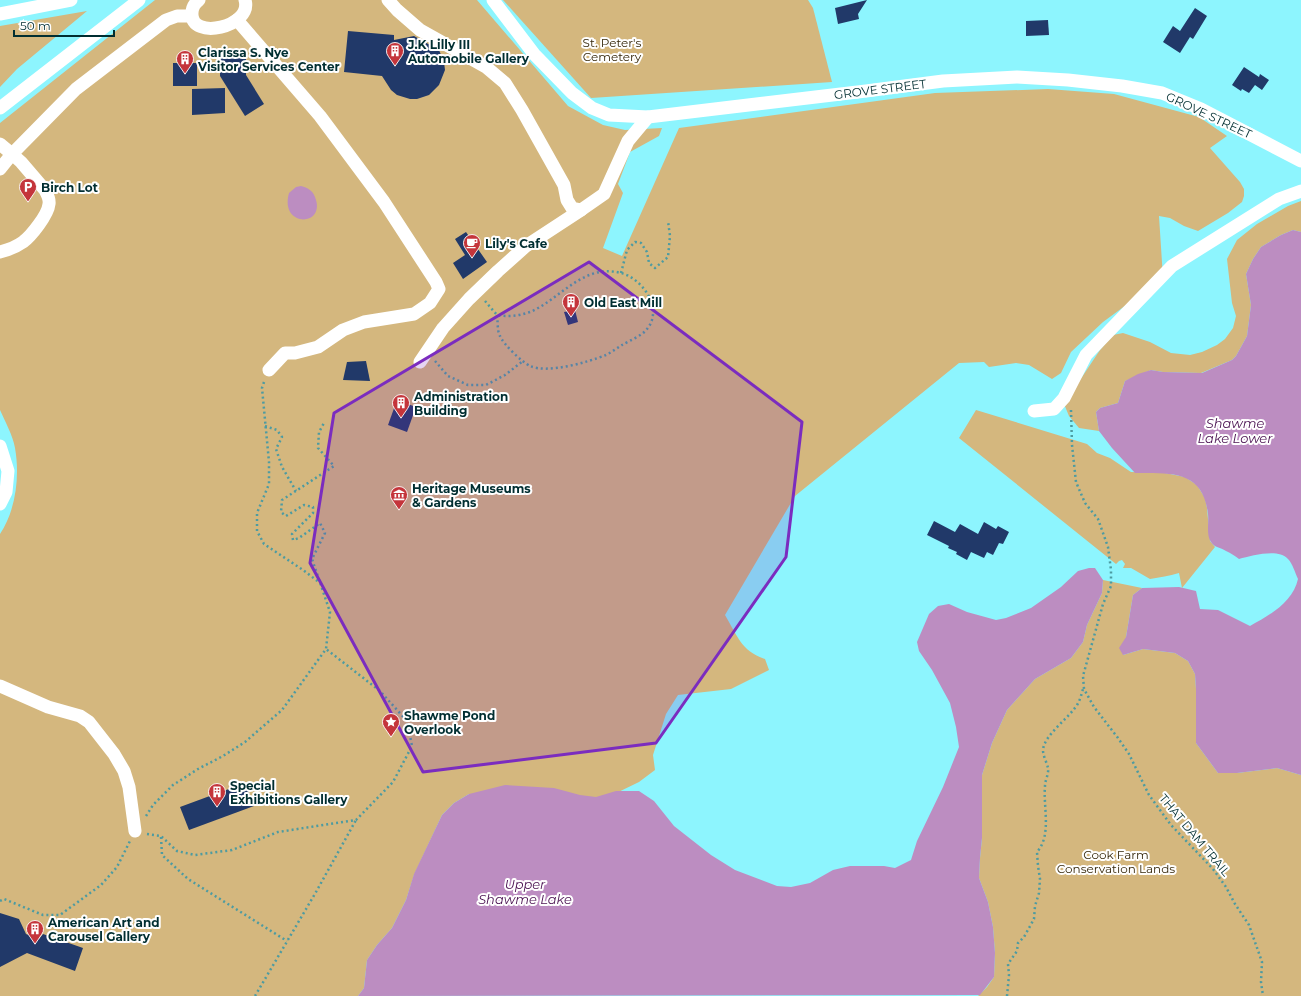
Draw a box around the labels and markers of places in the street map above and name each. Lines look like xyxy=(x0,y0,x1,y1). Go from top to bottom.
place label: J.K Lilly III Automobile Gallery xyxy=(407,37,530,66)
building icon: J.K Lilly III Automobile Gallery xyxy=(385,41,405,66)
place label: Clarissa S. Nye Visitor Services Center xyxy=(197,45,340,74)
building icon: Clarissa S. Nye Visitor Services Center xyxy=(175,49,195,74)
parking icon: Birch Lot xyxy=(18,177,38,202)
place label: Birch Lot xyxy=(41,180,99,195)
cafe icon: Lily's Cafe xyxy=(462,233,482,258)
place label: Lily's Cafe xyxy=(485,236,548,251)
building icon: Old East Mill xyxy=(561,292,581,317)
place label: Old East Mill xyxy=(584,295,662,310)
place label: Administration Building xyxy=(413,389,508,418)
building icon: Administration Building xyxy=(391,393,411,418)
place label: Heritage Museums & Gardens xyxy=(412,481,531,510)
museum icon: Heritage Museums & Gardens xyxy=(389,485,409,510)
place label: Shawme Pond Overlook xyxy=(404,708,495,737)
place icon: Shawme Pond Overlook xyxy=(381,712,401,737)
place label: Special Exhibitions Gallery xyxy=(230,778,348,807)
building icon: Special Exhibitions Gallery xyxy=(207,782,227,807)
place label: American Art and Carousel Gallery xyxy=(47,915,160,944)
building icon: American Art and Carousel Gallery xyxy=(25,919,45,944)

